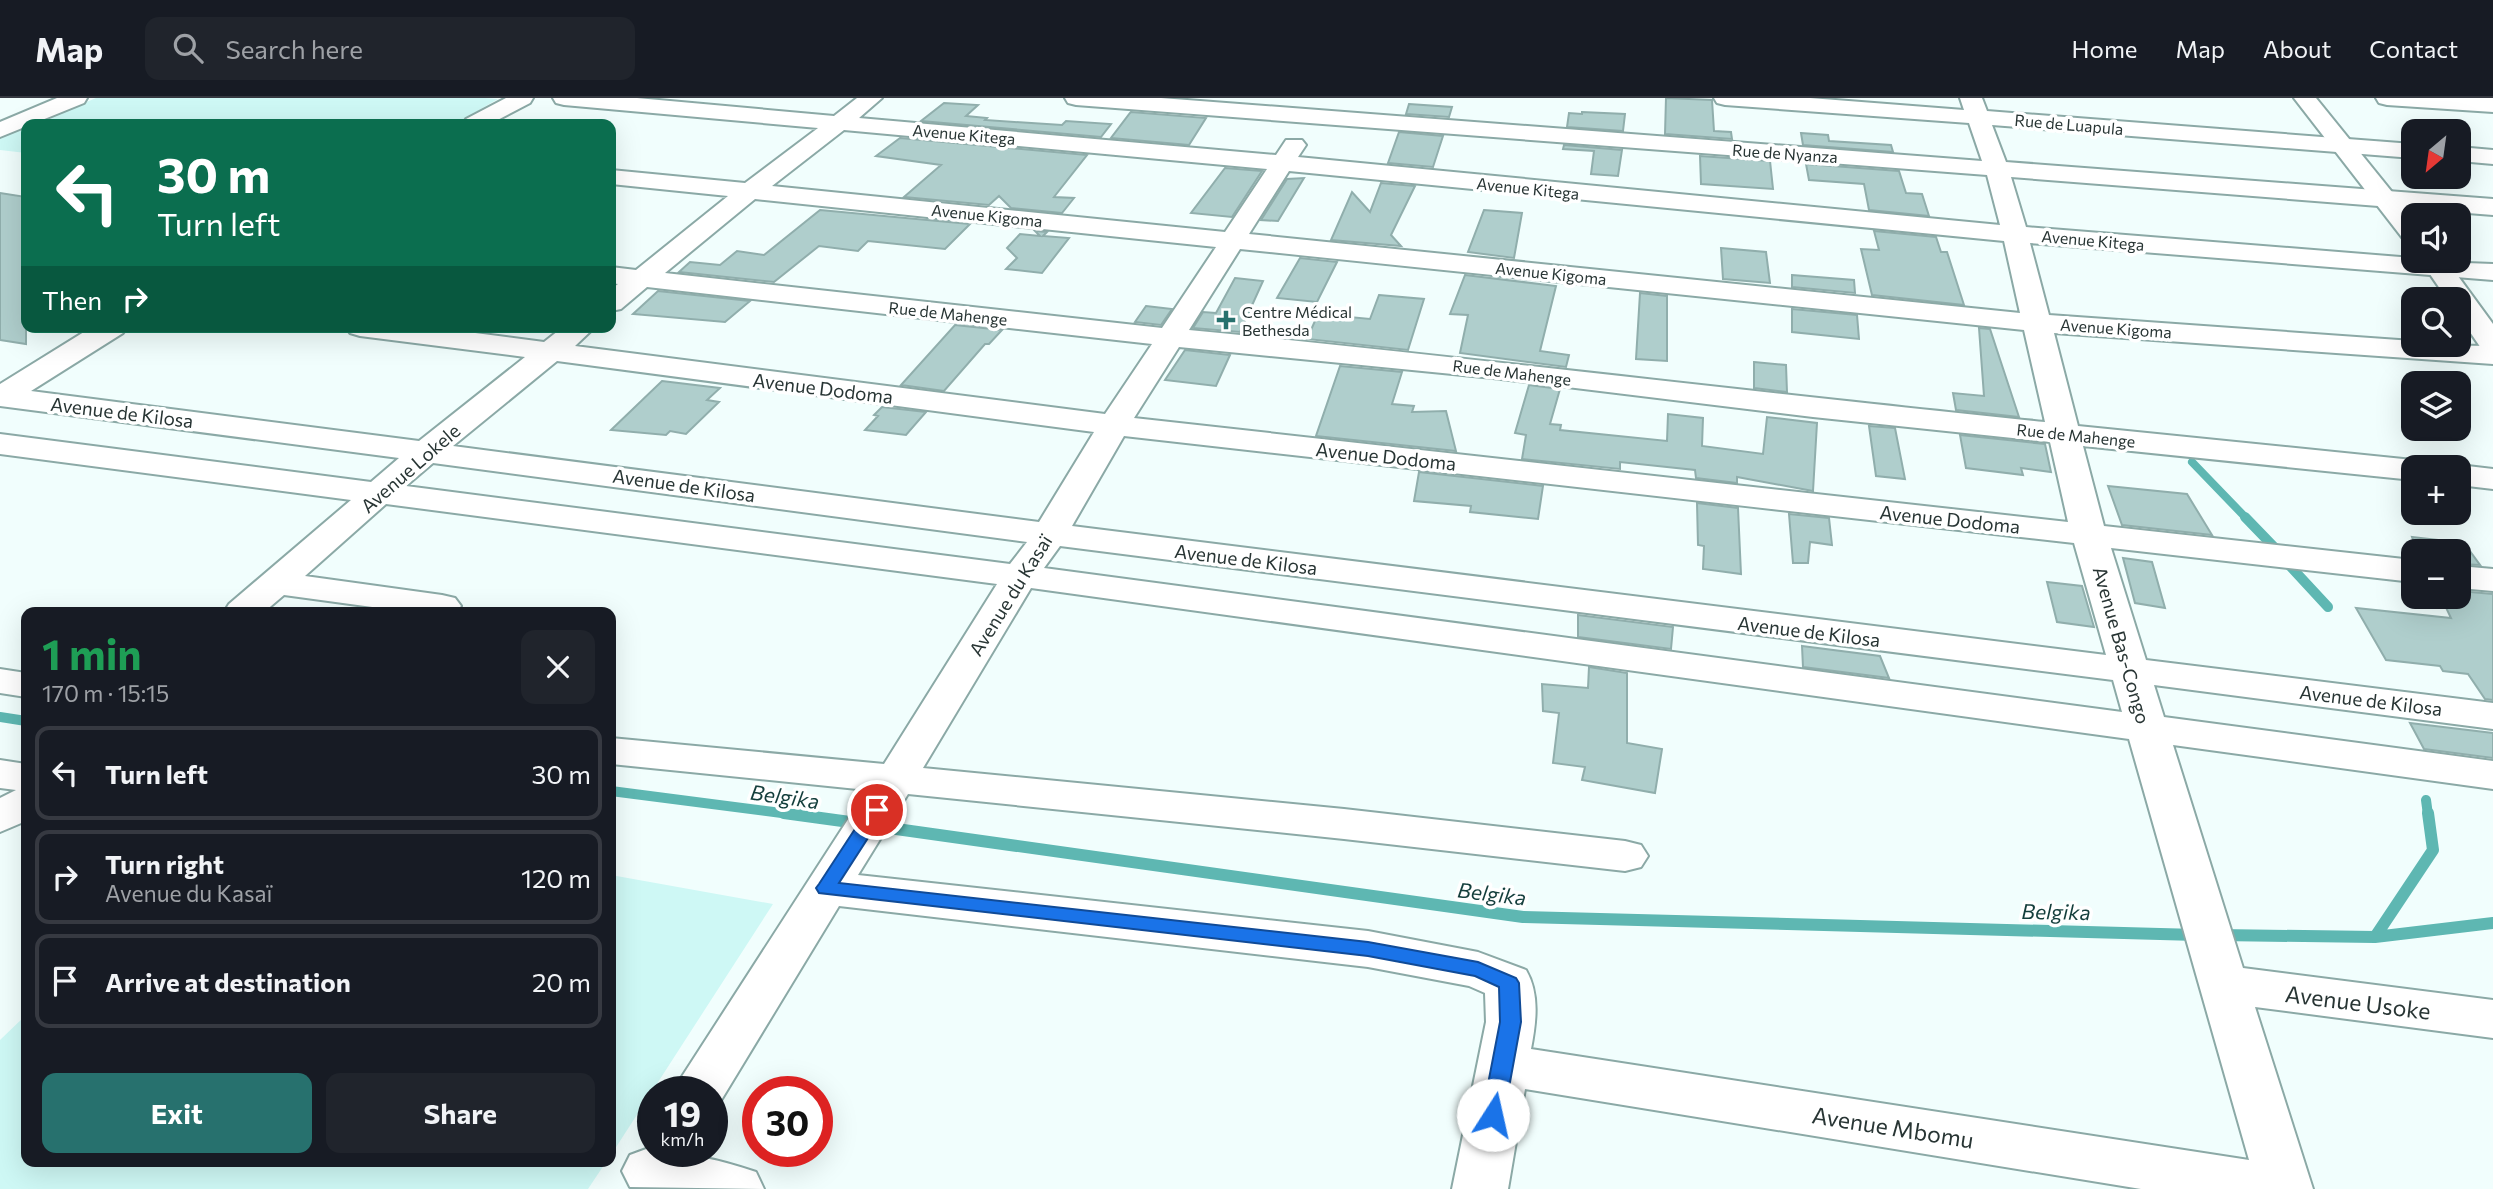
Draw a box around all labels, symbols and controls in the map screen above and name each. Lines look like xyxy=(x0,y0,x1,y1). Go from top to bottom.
search box xyxy=(145,17,635,80)
text: Map xyxy=(35,28,103,69)
icon: search xyxy=(169,29,207,67)
text: Search here xyxy=(225,33,363,64)
text: Home xyxy=(2072,34,2138,63)
text: Map xyxy=(2176,34,2225,63)
text: About xyxy=(2263,34,2331,63)
text: Contact xyxy=(2369,34,2458,63)
street label: Rue de Luapula xyxy=(2014,110,2124,138)
north arrow xyxy=(2401,119,2471,189)
map controls xyxy=(2401,119,2471,609)
street label: Avenue Kitega xyxy=(912,120,1016,148)
street label: Rue de Nyanza xyxy=(1732,140,1838,166)
text: 30 m xyxy=(157,143,270,203)
icon: left xyxy=(42,147,133,238)
street label: Avenue Kitega xyxy=(1476,173,1580,203)
street label: Avenue Kigoma xyxy=(930,200,1044,230)
text: Turn left xyxy=(157,203,281,243)
button: sound xyxy=(2401,203,2471,273)
street label: Avenue Kitega xyxy=(2041,226,2145,254)
street label: Avenue Kigoma xyxy=(1494,258,1608,288)
icon: right xyxy=(116,280,154,318)
text: Then xyxy=(42,284,102,315)
button: search xyxy=(2401,287,2471,357)
street label: Rue de Mahenge xyxy=(888,297,1008,329)
place label: Centre Médical Bethesda xyxy=(1242,302,1352,339)
marker: Centre Médical Bethesda xyxy=(1216,310,1236,330)
street label: Avenue Kigoma xyxy=(2060,315,2172,341)
street label: Rue de Mahenge xyxy=(1452,355,1572,389)
street label: Avenue Dodoma xyxy=(752,368,894,408)
button: layers xyxy=(2401,371,2471,441)
street label: Avenue de Kilosa xyxy=(49,392,195,432)
street label: Avenue Lokele xyxy=(356,419,464,517)
street label: Rue de Mahenge xyxy=(2016,419,2136,451)
street label: Avenue Dodoma xyxy=(1315,437,1457,475)
button: + xyxy=(2401,455,2471,525)
street label: Avenue de Kilosa xyxy=(611,464,757,506)
street label: Avenue Dodoma xyxy=(1879,500,2021,538)
street label: Avenue du Kasaï xyxy=(964,529,1057,660)
street label: Avenue de Kilosa xyxy=(1173,539,1319,579)
button: − xyxy=(2401,539,2471,609)
street label: Avenue Bas-Congo xyxy=(2089,564,2155,726)
street label: Avenue de Kilosa xyxy=(1736,611,1882,651)
text: 1 min xyxy=(42,627,142,679)
button: close xyxy=(521,630,595,704)
text: 170 m · 15:15 xyxy=(42,679,169,707)
street label: Avenue de Kilosa xyxy=(2298,680,2444,720)
icon: left xyxy=(46,754,84,792)
text: Turn left xyxy=(105,758,208,789)
text: 30 m xyxy=(532,758,591,789)
water label: Belgika xyxy=(749,779,821,813)
pin xyxy=(847,780,907,840)
icon: arrive xyxy=(858,791,896,829)
text: Turn right xyxy=(105,848,224,879)
icon: right xyxy=(46,858,84,896)
text: 120 m xyxy=(521,862,591,893)
water label: Belgika xyxy=(1456,876,1528,910)
text: Avenue du Kasaï xyxy=(105,879,272,907)
water label: Belgika xyxy=(2021,898,2091,924)
icon: arrive xyxy=(46,962,84,1000)
text: Arrive at destination xyxy=(105,966,351,997)
text: 20 m xyxy=(532,966,591,997)
street label: Avenue Usoke xyxy=(2284,979,2432,1025)
button: Exit xyxy=(42,1073,312,1153)
button: Share xyxy=(326,1073,595,1153)
speed limit sign: 30 xyxy=(742,1076,833,1167)
position arrow xyxy=(1456,1078,1530,1152)
text: 19 xyxy=(664,1091,701,1134)
street label: Avenue Mbomu xyxy=(1810,1100,1976,1154)
text: km/h xyxy=(661,1128,704,1150)

